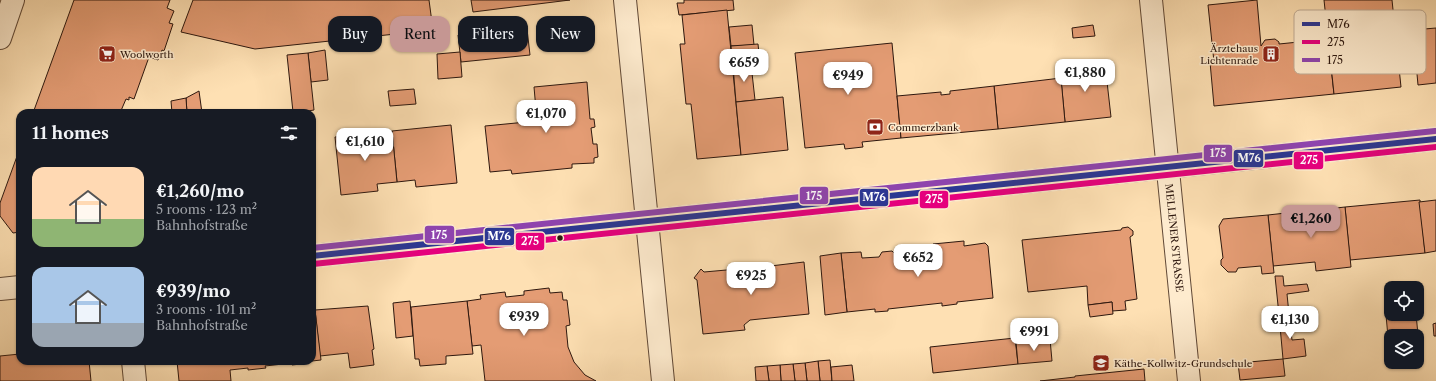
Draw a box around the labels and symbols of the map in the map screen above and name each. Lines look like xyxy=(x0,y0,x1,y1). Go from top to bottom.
legend xyxy=(1294,10,1426,74)
text: M76 xyxy=(1327,17,1350,31)
text: 275 xyxy=(1327,35,1345,49)
place label: Ärztehaus Lichtenrade xyxy=(1200,42,1258,67)
supermarket icon: Woolworth xyxy=(97,44,117,64)
building icon: Ärztehaus Lichtenrade xyxy=(1261,44,1281,64)
place label: Woolworth xyxy=(119,48,174,61)
pin: €659 xyxy=(720,49,768,83)
text: 175 xyxy=(1327,53,1343,67)
pin: €1,880 xyxy=(1052,59,1118,93)
pin: €949 xyxy=(824,62,872,96)
pin: €1,070 xyxy=(513,100,579,134)
bank icon: Commerzbank xyxy=(865,117,885,137)
place label: Commerzbank xyxy=(888,121,960,134)
pin: €1,610 xyxy=(332,128,398,162)
line badge: 175 xyxy=(1203,144,1233,163)
text: 175 xyxy=(1210,146,1226,160)
line badge: M76 xyxy=(1233,149,1264,168)
text: M76 xyxy=(1237,151,1261,165)
line badge: 275 xyxy=(1293,151,1324,170)
text: 275 xyxy=(1300,153,1318,167)
street label: MELLENER STRASSE xyxy=(1162,183,1186,293)
line badge: 175 xyxy=(799,186,829,205)
line badge: M76 xyxy=(859,188,889,207)
text: 175 xyxy=(806,189,822,203)
text: M76 xyxy=(862,190,886,204)
line badge: 275 xyxy=(919,190,949,209)
text: 275 xyxy=(925,192,943,206)
pin: €1,260 xyxy=(1278,205,1344,239)
line badge: 175 xyxy=(424,225,455,244)
line badge: M76 xyxy=(484,227,515,246)
text: 175 xyxy=(431,228,447,242)
text: M76 xyxy=(487,229,511,243)
line badge: 275 xyxy=(515,232,545,251)
unlabelled marker xyxy=(555,233,565,243)
text: 275 xyxy=(521,234,539,248)
pin: €652 xyxy=(894,244,942,278)
pin: €925 xyxy=(727,262,775,296)
pin: €939 xyxy=(500,303,548,337)
pin: €1,130 xyxy=(1257,306,1323,340)
pin: €991 xyxy=(1010,318,1058,352)
school or university icon: Käthe-Kollwitz-Grundschule xyxy=(1091,353,1111,373)
place label: Käthe-Kollwitz-Grundschule xyxy=(1114,357,1253,370)

